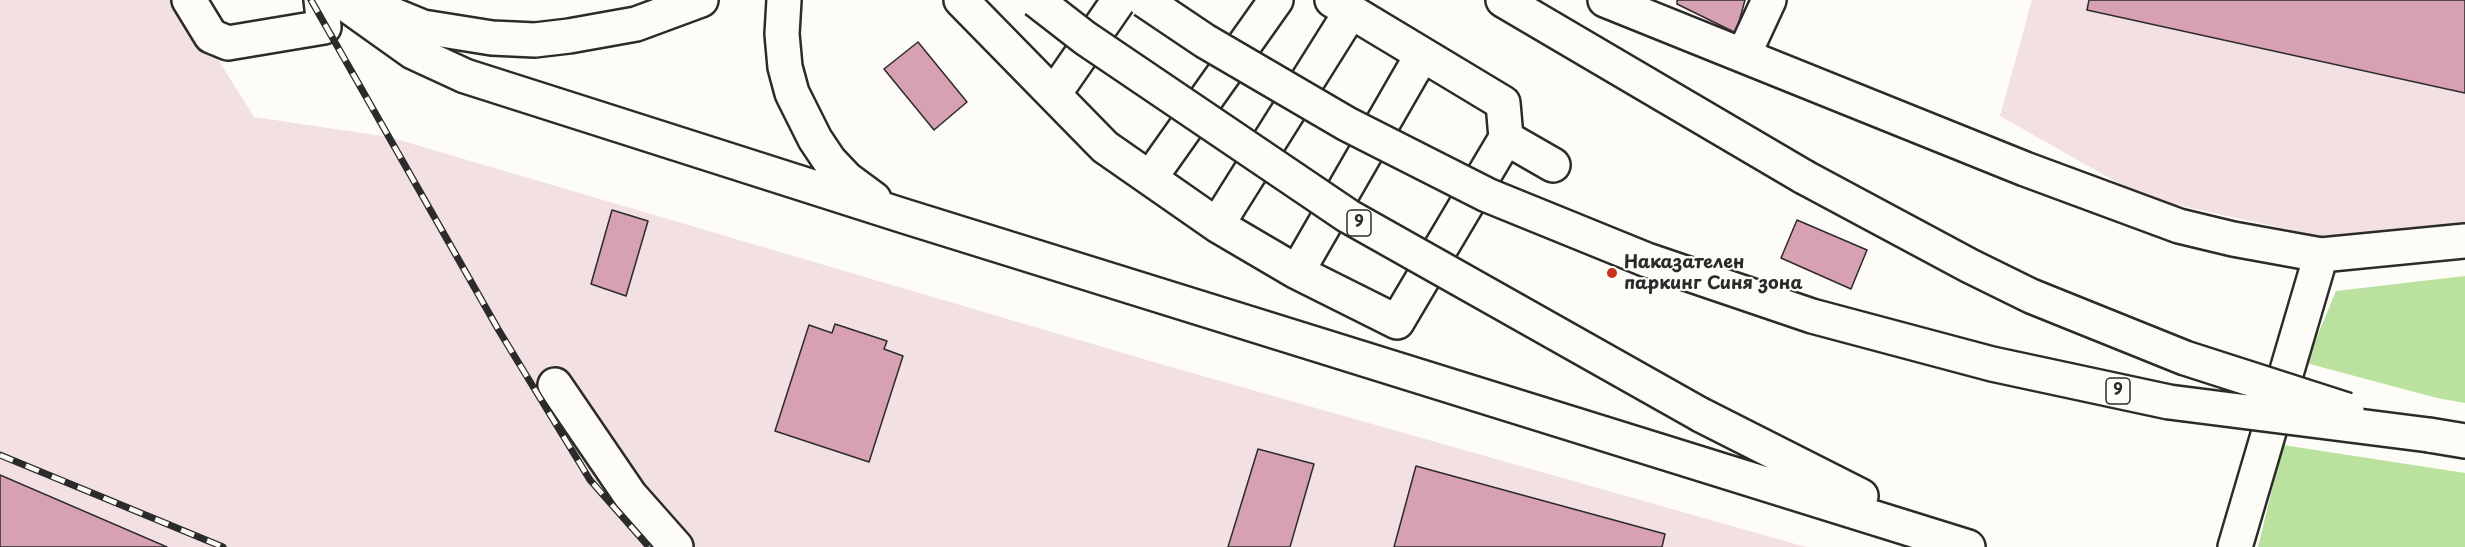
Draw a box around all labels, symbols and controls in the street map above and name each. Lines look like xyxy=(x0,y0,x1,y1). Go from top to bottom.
road number: 9 xyxy=(1347,210,1371,236)
place label: Наказателен паркинг Синя зона xyxy=(1624,252,1803,294)
marker: Наказателен паркинг Синя зона xyxy=(1605,266,1619,280)
road number: 9 xyxy=(2106,378,2130,404)

